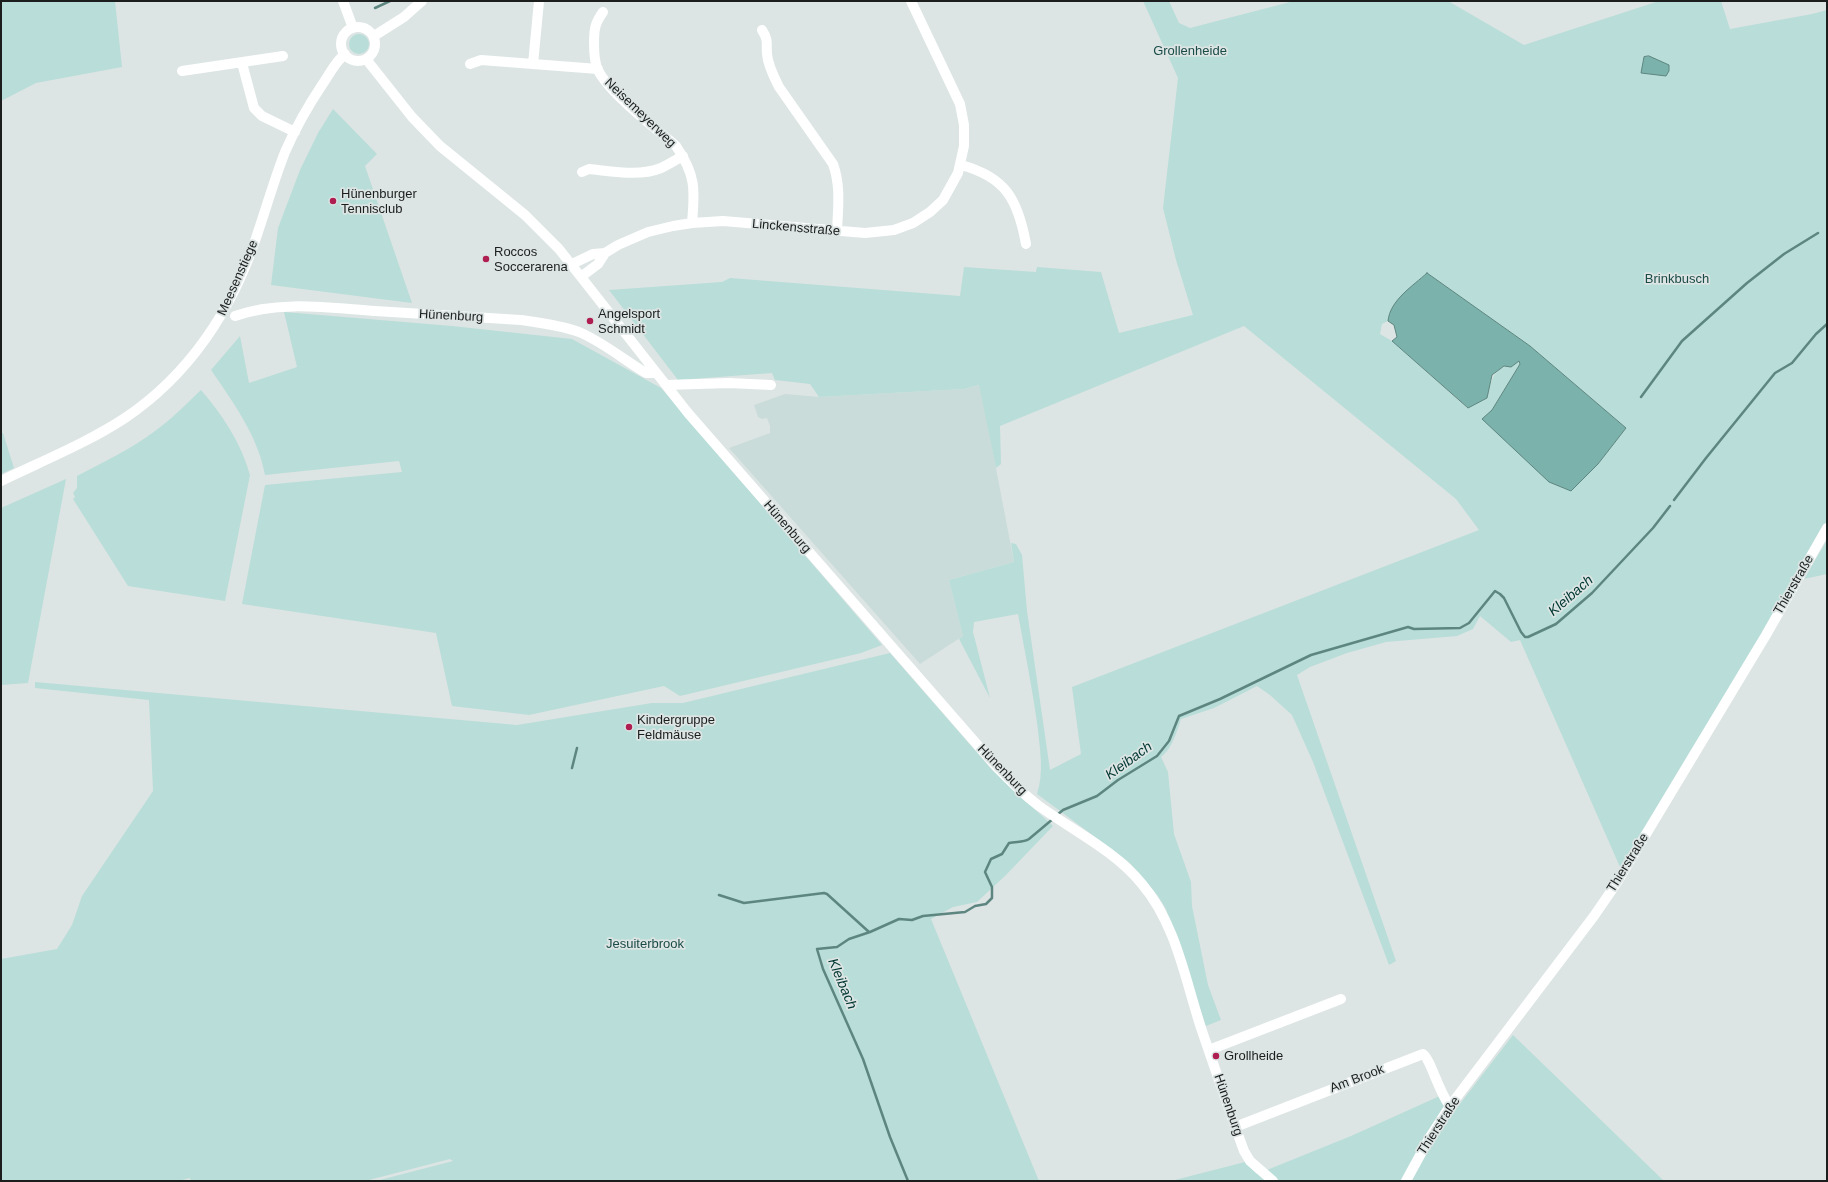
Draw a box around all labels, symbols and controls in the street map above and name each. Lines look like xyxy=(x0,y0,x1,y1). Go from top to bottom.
park label: Grollenheide xyxy=(1153,43,1227,59)
street label: Neisemeyerweg xyxy=(601,75,679,151)
place label: Hünenburger Tennisclub xyxy=(341,186,417,217)
marker: Hünenburger Tennisclub xyxy=(328,196,338,206)
street label: Linckensstraße xyxy=(751,216,841,240)
street label: Meesenstiege xyxy=(214,238,262,318)
place label: Roccos Soccerarena xyxy=(494,244,568,275)
marker: Roccos Soccerarena xyxy=(481,254,491,264)
park label: Brinkbusch xyxy=(1645,271,1709,287)
place label: Angelsport Schmidt xyxy=(598,306,660,337)
street label: Hünenburg xyxy=(418,307,484,325)
marker: Angelsport Schmidt xyxy=(585,316,595,326)
street label: Hünenburg xyxy=(760,498,814,556)
street label: Thierstraße xyxy=(1771,552,1817,618)
water label: Kleibach xyxy=(1545,572,1597,620)
place label: Kindergruppe Feldmäuse xyxy=(637,712,715,743)
marker: Kindergruppe Feldmäuse xyxy=(624,722,634,732)
water label: Kleibach xyxy=(1102,738,1156,784)
street label: Hünenburg xyxy=(974,741,1030,799)
street label: Thierstraße xyxy=(1604,831,1652,895)
park label: Jesuiterbrook xyxy=(606,936,684,952)
water label: Kleibach xyxy=(824,956,860,1012)
place label: Grollheide xyxy=(1224,1048,1283,1064)
marker: Grollheide xyxy=(1211,1051,1221,1061)
street label: Am Brook xyxy=(1328,1061,1386,1097)
street label: Hünenburg xyxy=(1210,1072,1246,1138)
street label: Thierstraße xyxy=(1414,1094,1464,1158)

